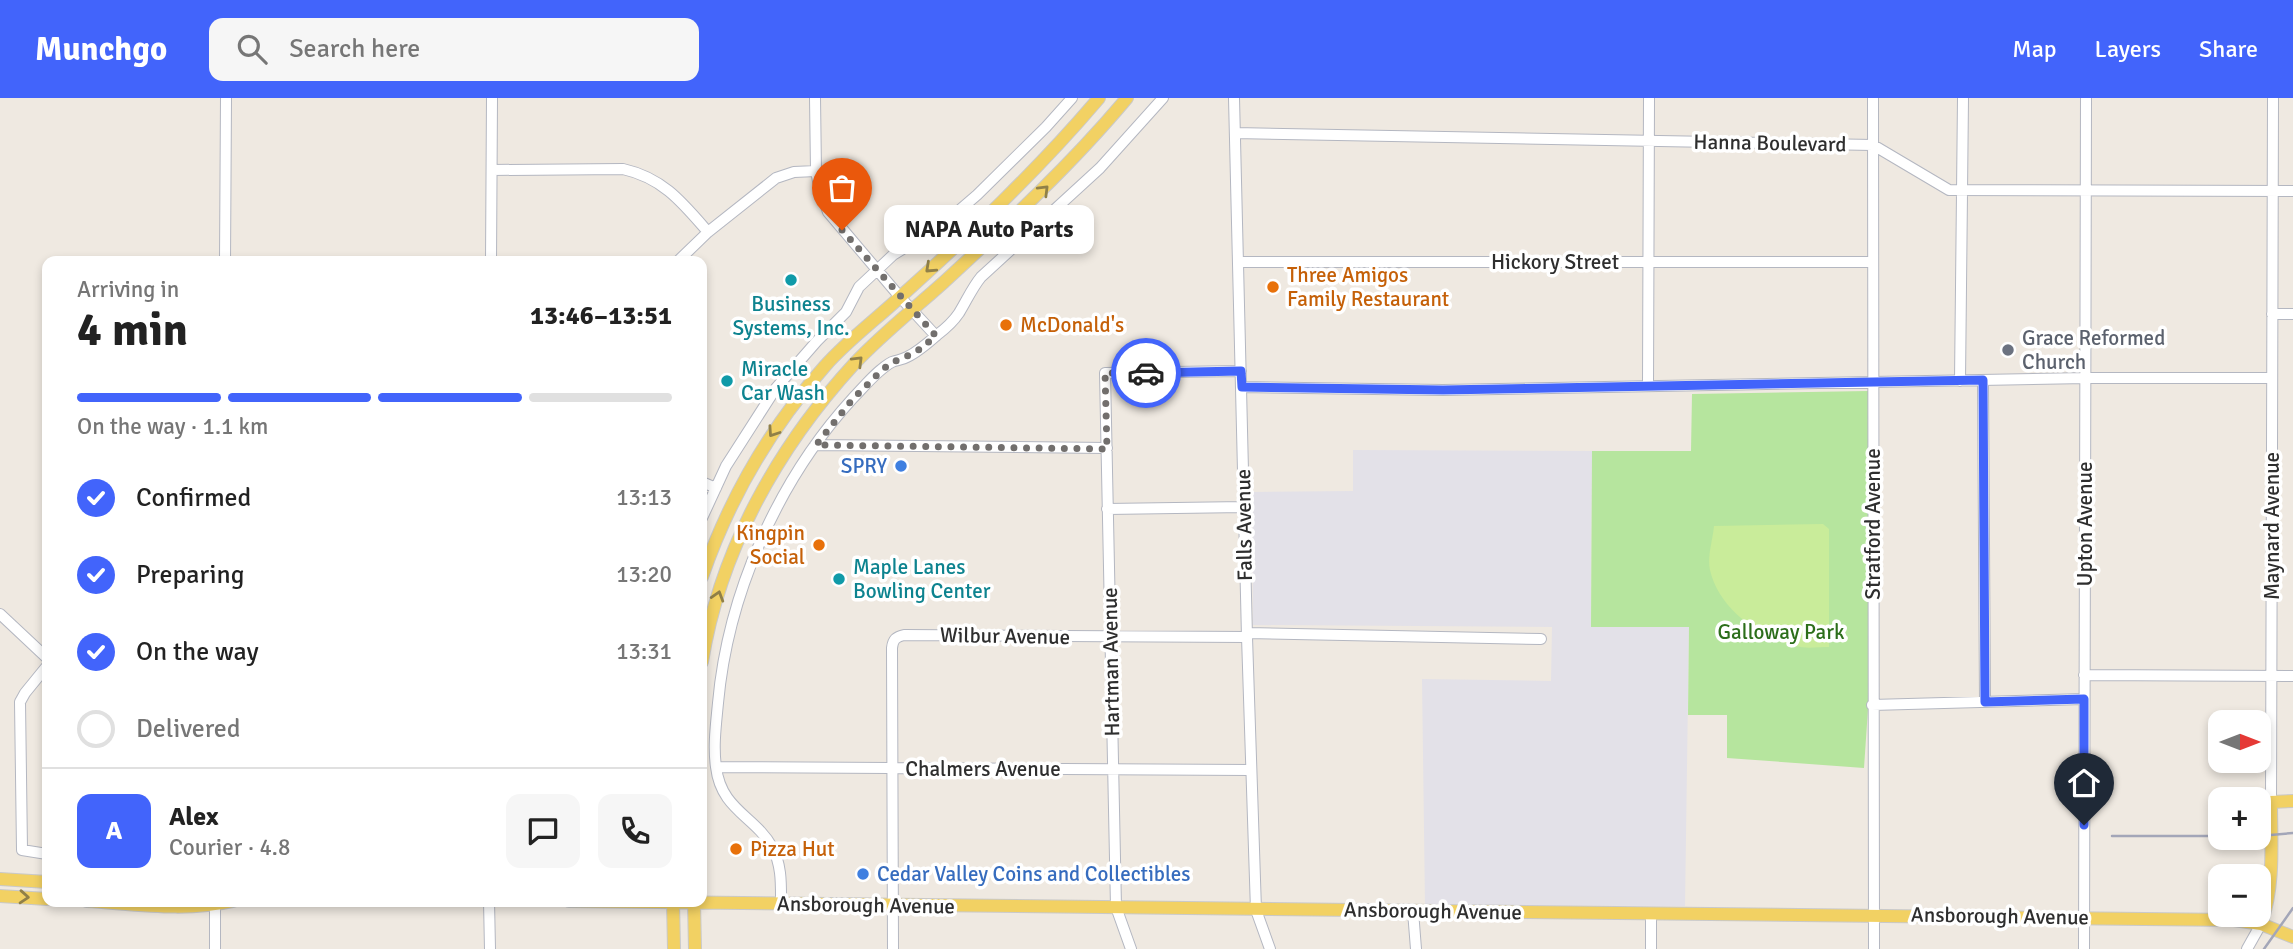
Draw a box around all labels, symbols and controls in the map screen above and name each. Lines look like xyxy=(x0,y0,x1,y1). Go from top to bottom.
search box xyxy=(209,18,699,81)
text: Munchgo xyxy=(35,29,167,70)
icon: search xyxy=(233,30,271,68)
text: Search here xyxy=(289,33,420,65)
text: Map xyxy=(2012,34,2057,64)
text: Layers xyxy=(2095,34,2161,64)
text: Share xyxy=(2199,34,2258,64)
street label: Hanna Boulevard xyxy=(1693,129,1847,157)
pin xyxy=(812,158,872,230)
icon: bag xyxy=(823,169,861,207)
one-way arrow xyxy=(1035,185,1048,198)
callout: NAPA Auto Parts xyxy=(884,206,1094,254)
text: NAPA Auto Parts xyxy=(905,215,1073,244)
street label: Hickory Street xyxy=(1491,249,1619,275)
one-way arrow xyxy=(926,260,939,273)
place label: Three Amigos Family Restaurant xyxy=(1287,262,1449,312)
marker: Business Systems, Inc. xyxy=(783,272,799,288)
text: Arriving in xyxy=(77,275,179,304)
marker: Three Amigos Family Restaurant xyxy=(1265,279,1281,295)
place label: Business Systems, Inc. xyxy=(732,291,850,341)
text: 13:46–13:51 xyxy=(530,300,672,332)
text: 4 min xyxy=(77,302,188,358)
place label: McDonald's xyxy=(1020,312,1124,338)
marker: McDonald's xyxy=(998,317,1014,333)
place label: Grace Reformed Church xyxy=(2022,325,2165,375)
courier xyxy=(1111,338,1181,408)
marker: Grace Reformed Church xyxy=(2000,342,2016,358)
icon: car xyxy=(1127,354,1165,392)
place label: Miracle Car Wash xyxy=(741,356,825,406)
one-way arrow xyxy=(850,356,863,369)
marker: Miracle Car Wash xyxy=(719,373,735,389)
text: On the way · 1.1 km xyxy=(77,412,268,441)
one-way arrow xyxy=(769,424,782,437)
street label: Stratford Avenue xyxy=(1860,448,1886,600)
street label: Maynard Avenue xyxy=(2259,452,2285,600)
place label: SPRY xyxy=(841,453,887,479)
marker: SPRY xyxy=(893,458,909,474)
street label: Upton Avenue xyxy=(2072,461,2098,587)
street label: Falls Avenue xyxy=(1230,469,1258,581)
icon: check xyxy=(77,479,115,517)
text: Confirmed xyxy=(136,482,251,514)
text: 13:13 xyxy=(616,483,672,512)
place label: Kingpin Social xyxy=(736,520,805,570)
marker: Kingpin Social xyxy=(811,537,827,553)
place label: Maple Lanes Bowling Center xyxy=(853,554,991,604)
icon: check xyxy=(77,556,115,594)
text: Preparing xyxy=(136,559,244,591)
text: 13:20 xyxy=(616,560,672,589)
marker: Maple Lanes Bowling Center xyxy=(831,571,847,587)
street label: Hartman Avenue xyxy=(1097,587,1125,737)
one-way arrow xyxy=(710,590,725,602)
park label: Galloway Park xyxy=(1718,619,1845,645)
street label: Wilbur Avenue xyxy=(940,622,1070,650)
icon: check xyxy=(77,633,115,671)
text: On the way xyxy=(136,636,259,668)
text: 13:31 xyxy=(616,637,672,666)
north arrow xyxy=(2208,710,2272,774)
map controls xyxy=(2208,710,2271,927)
text: Delivered xyxy=(136,713,241,745)
pin xyxy=(2054,753,2114,825)
street label: Chalmers Avenue xyxy=(905,756,1061,782)
icon: home xyxy=(2065,764,2103,802)
button: + xyxy=(2208,787,2271,850)
button: chat xyxy=(506,794,580,868)
button: phone xyxy=(598,794,672,868)
text: Alex xyxy=(169,801,219,833)
text: A xyxy=(106,815,122,847)
text: Courier · 4.8 xyxy=(169,833,290,862)
place label: Pizza Hut xyxy=(750,836,835,862)
marker: Pizza Hut xyxy=(728,841,744,857)
place label: Cedar Valley Coins and Collectibles xyxy=(877,861,1191,887)
button: − xyxy=(2208,864,2271,927)
marker: Cedar Valley Coins and Collectibles xyxy=(855,866,871,882)
one-way arrow xyxy=(18,889,29,904)
street label: Ansborough Avenue xyxy=(777,890,955,920)
street label: Ansborough Avenue xyxy=(1344,896,1522,926)
street label: Ansborough Avenue xyxy=(1911,901,2089,931)

